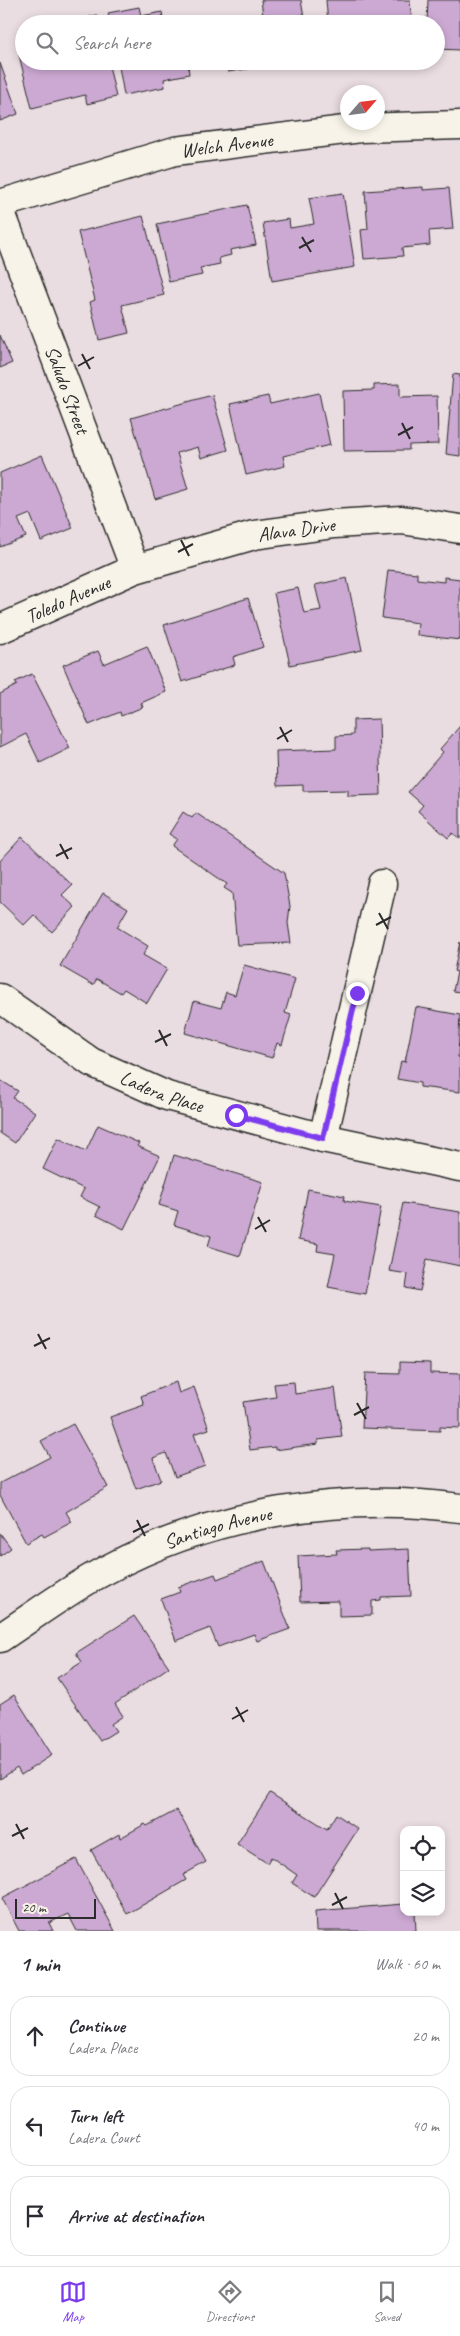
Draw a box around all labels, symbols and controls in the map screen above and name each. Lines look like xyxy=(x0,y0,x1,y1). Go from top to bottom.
search box xyxy=(15,15,445,70)
icon: search xyxy=(33,29,61,57)
text: Search here xyxy=(73,31,150,55)
north arrow xyxy=(340,85,385,130)
street label: Welch Avenue xyxy=(180,126,275,163)
street label: Saludo Street xyxy=(40,342,96,439)
street label: Alava Drive xyxy=(256,511,338,547)
street label: Toledo Avenue xyxy=(21,569,115,629)
route end xyxy=(346,982,369,1005)
street label: Ladera Place xyxy=(116,1064,207,1118)
route start xyxy=(225,1104,248,1127)
street label: Santiago Avenue xyxy=(160,1500,275,1555)
map controls xyxy=(400,1826,445,1916)
button: locate xyxy=(400,1826,445,1871)
button: layers xyxy=(400,1871,445,1916)
scale bar xyxy=(15,1896,96,1919)
text: 20 m xyxy=(22,1899,46,1916)
text: 1 min xyxy=(20,1951,60,1977)
text: Walk · 60 m xyxy=(375,1954,440,1974)
text: Continue xyxy=(68,2014,125,2038)
icon: ahead xyxy=(21,2022,49,2050)
text: 20 m xyxy=(412,2026,439,2046)
text: Ladera Place xyxy=(68,2038,138,2058)
text: Turn left xyxy=(68,2104,123,2128)
icon: left xyxy=(21,2112,49,2140)
text: 40 m xyxy=(412,2116,439,2136)
text: Ladera Court xyxy=(68,2128,140,2148)
icon: arrive xyxy=(21,2202,49,2230)
text: Arrive at destination xyxy=(68,2204,204,2228)
tab: Map xyxy=(59,2278,87,2325)
tab: Directions xyxy=(206,2278,254,2325)
tab: Saved xyxy=(373,2278,401,2325)

